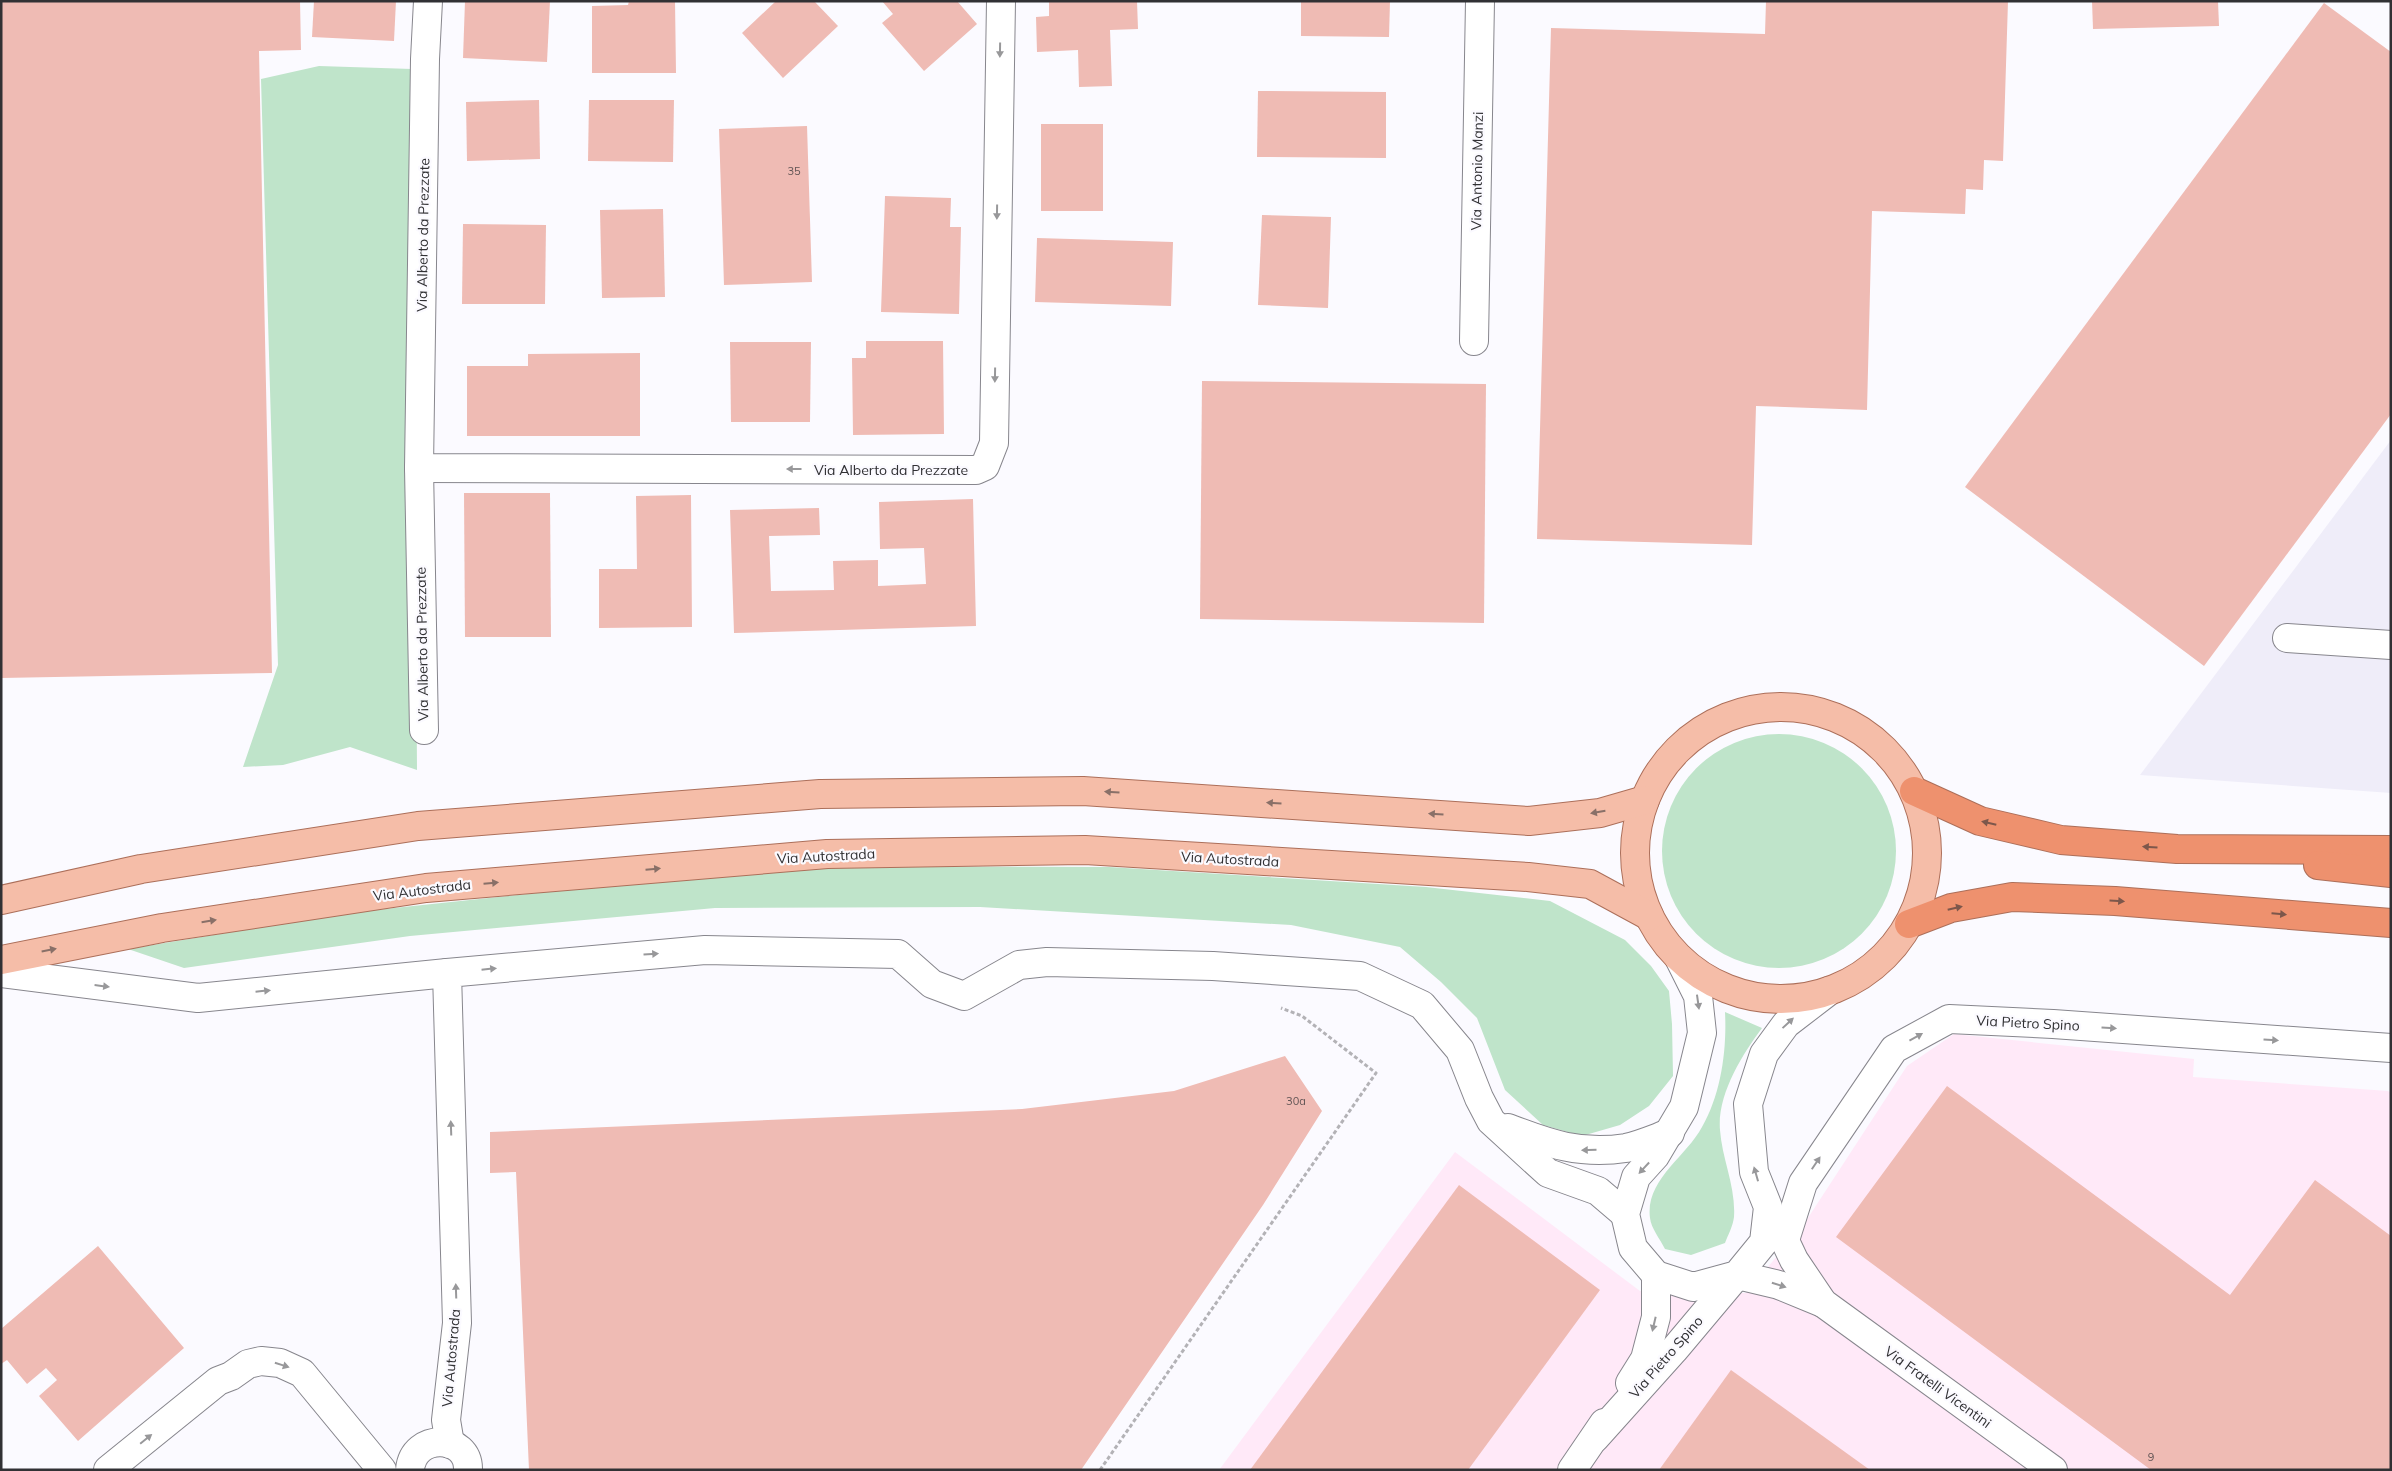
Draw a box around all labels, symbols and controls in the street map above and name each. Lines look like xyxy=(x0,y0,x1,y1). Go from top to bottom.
one-way arrow xyxy=(996,42,1004,58)
street label: Via Antonio Manzi xyxy=(1467,111,1487,231)
street label: Via Alberto da Prezzate xyxy=(413,158,433,312)
house number: 35 xyxy=(787,164,801,178)
one-way arrow xyxy=(993,205,1001,221)
one-way arrow xyxy=(991,367,999,383)
street label: Via Alberto da Prezzate xyxy=(814,461,968,479)
one-way arrow xyxy=(785,465,801,473)
street label: Via Alberto da Prezzate xyxy=(412,567,432,721)
one-way arrow xyxy=(1103,788,1119,796)
one-way arrow xyxy=(1266,799,1282,807)
one-way arrow xyxy=(1589,809,1605,817)
one-way arrow xyxy=(1428,810,1444,818)
one-way arrow xyxy=(1982,819,1997,827)
one-way arrow xyxy=(2141,843,2157,851)
street label: Via Autostrada xyxy=(776,844,876,868)
street label: Via Autostrada xyxy=(1180,847,1280,871)
one-way arrow xyxy=(645,864,661,872)
street label: Via Autostrada xyxy=(372,875,472,905)
one-way arrow xyxy=(483,878,499,886)
one-way arrow xyxy=(2109,898,2125,906)
one-way arrow xyxy=(1948,903,1964,911)
one-way arrow xyxy=(2271,910,2287,918)
one-way arrow xyxy=(201,917,217,925)
one-way arrow xyxy=(42,946,58,954)
one-way arrow xyxy=(643,949,659,957)
one-way arrow xyxy=(481,965,497,973)
one-way arrow xyxy=(94,982,110,990)
one-way arrow xyxy=(255,987,271,995)
one-way arrow xyxy=(1694,995,1702,1011)
street label: Via Pietro Spino xyxy=(1976,1011,2080,1035)
one-way arrow xyxy=(1782,1017,1794,1029)
one-way arrow xyxy=(2101,1024,2117,1032)
one-way arrow xyxy=(1909,1033,1923,1042)
one-way arrow xyxy=(2263,1036,2279,1044)
house number: 30a xyxy=(1286,1094,1306,1108)
one-way arrow xyxy=(447,1120,455,1136)
one-way arrow xyxy=(1581,1146,1597,1154)
one-way arrow xyxy=(1811,1156,1821,1170)
one-way arrow xyxy=(1638,1161,1650,1173)
one-way arrow xyxy=(1751,1166,1759,1181)
one-way arrow xyxy=(452,1282,460,1298)
one-way arrow xyxy=(1771,1282,1786,1290)
street label: Via Autostrada xyxy=(438,1308,464,1408)
street label: Via Pietro Spino xyxy=(1625,1312,1707,1402)
one-way arrow xyxy=(1650,1316,1658,1331)
street label: Via Fratelli Vicentini xyxy=(1881,1342,1995,1432)
one-way arrow xyxy=(275,1362,290,1369)
one-way arrow xyxy=(140,1434,153,1445)
house number: 9 xyxy=(2148,1450,2154,1464)

